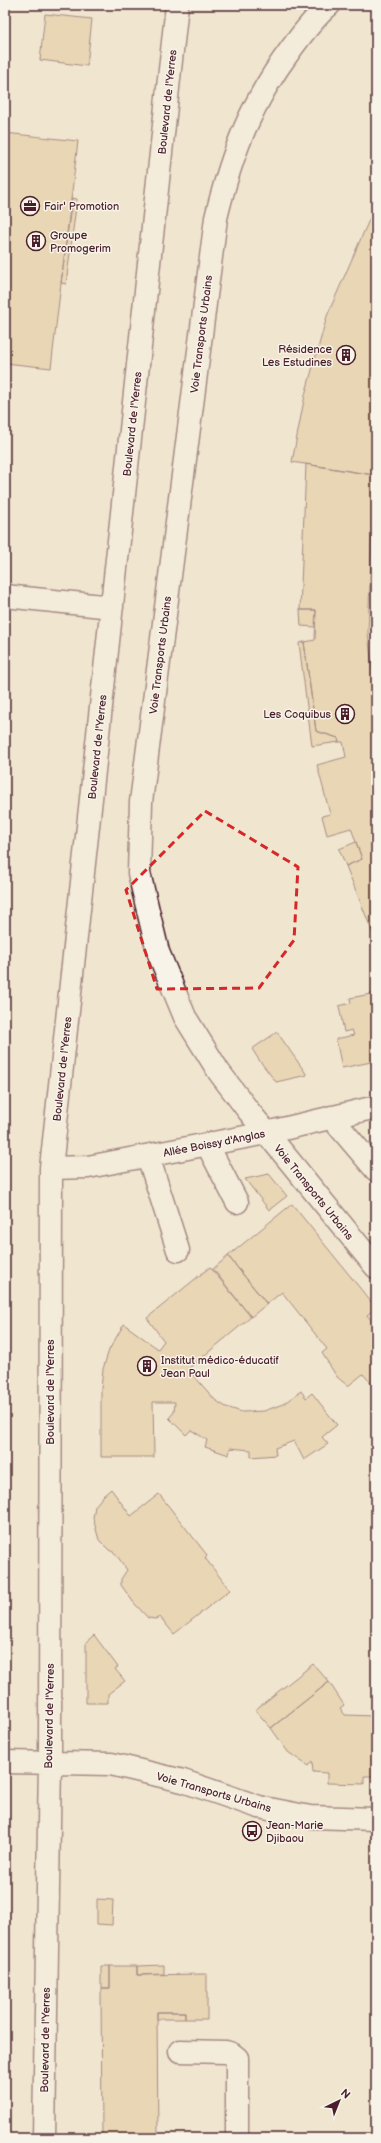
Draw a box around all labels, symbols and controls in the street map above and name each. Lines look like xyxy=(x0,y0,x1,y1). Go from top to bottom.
street label: Boulevard de l'Yerres xyxy=(156,48,180,155)
office icon: Fair' Promotion xyxy=(19,195,41,217)
place label: Fair' Promotion xyxy=(44,200,119,213)
place label: Groupe Promogerim xyxy=(50,229,111,255)
building icon: Groupe Promogerim xyxy=(25,230,47,252)
street label: Voie Transports Urbains xyxy=(188,274,215,394)
place label: Résidence Les Estudines xyxy=(262,343,333,369)
building icon: Résidence Les Estudines xyxy=(335,344,357,366)
street label: Boulevard de l'Yerres xyxy=(121,370,145,477)
street label: Voie Transports Urbains xyxy=(147,595,174,715)
street label: Boulevard de l'Yerres xyxy=(86,693,110,800)
building icon: Les Coquibus xyxy=(334,703,356,725)
place label: Les Coquibus xyxy=(263,708,332,721)
street label: Boulevard de l'Yerres xyxy=(51,1015,75,1122)
street label: Allée Boissy d'Anglas xyxy=(162,1127,267,1160)
street label: Voie Transports Urbains xyxy=(271,1142,356,1243)
street label: Boulevard de l'Yerres xyxy=(44,1339,57,1445)
place label: Institut médico-éducatif Jean Paul xyxy=(161,1354,280,1380)
building icon: Institut médico-éducatif Jean Paul xyxy=(136,1355,158,1377)
street label: Boulevard de l'Yerres xyxy=(42,1663,57,1769)
street label: Voie Transports Urbains xyxy=(155,1770,273,1815)
place label: Jean-Marie Djibaou xyxy=(266,1819,324,1845)
bus stop icon: Jean-Marie Djibaou xyxy=(241,1820,263,1842)
street label: Boulevard de l'Yerres xyxy=(38,1987,53,2093)
north arrow xyxy=(319,2081,359,2121)
text: N xyxy=(338,2086,353,2102)

